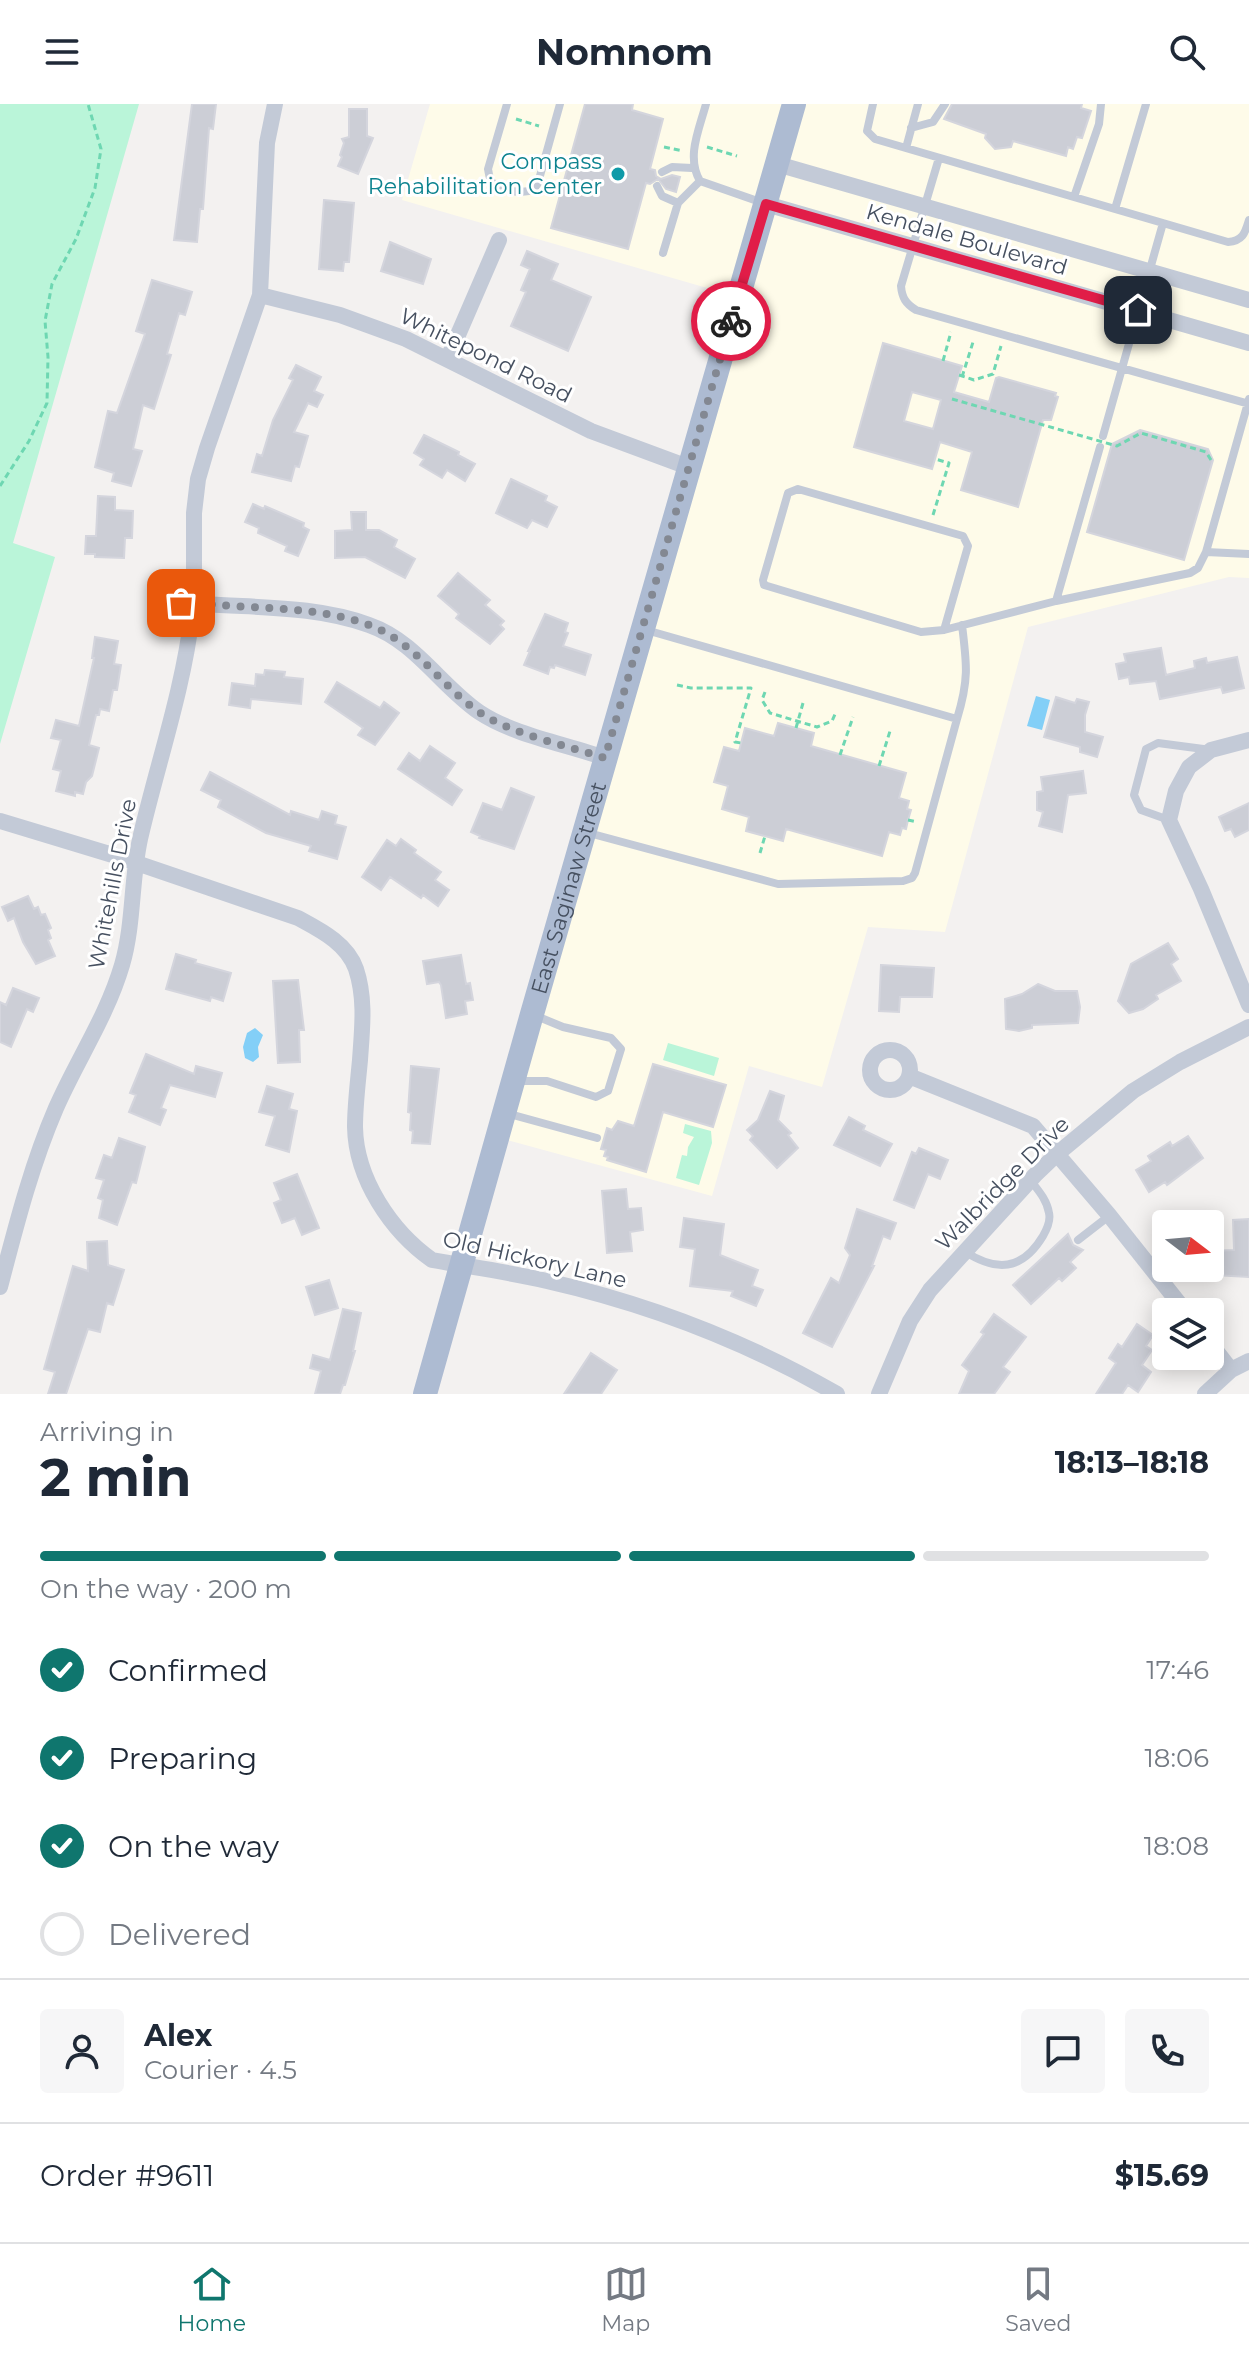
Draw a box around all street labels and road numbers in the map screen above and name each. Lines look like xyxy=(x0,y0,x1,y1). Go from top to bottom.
street label: Kendale Boulevard xyxy=(863,198,1071,281)
street label: Whitepond Road xyxy=(395,302,576,409)
street label: East Saginaw Street xyxy=(525,779,612,997)
street label: Whitehills Drive xyxy=(83,797,142,972)
street label: Walbridge Drive xyxy=(930,1111,1075,1256)
street label: Old Hickory Lane xyxy=(440,1225,630,1294)

